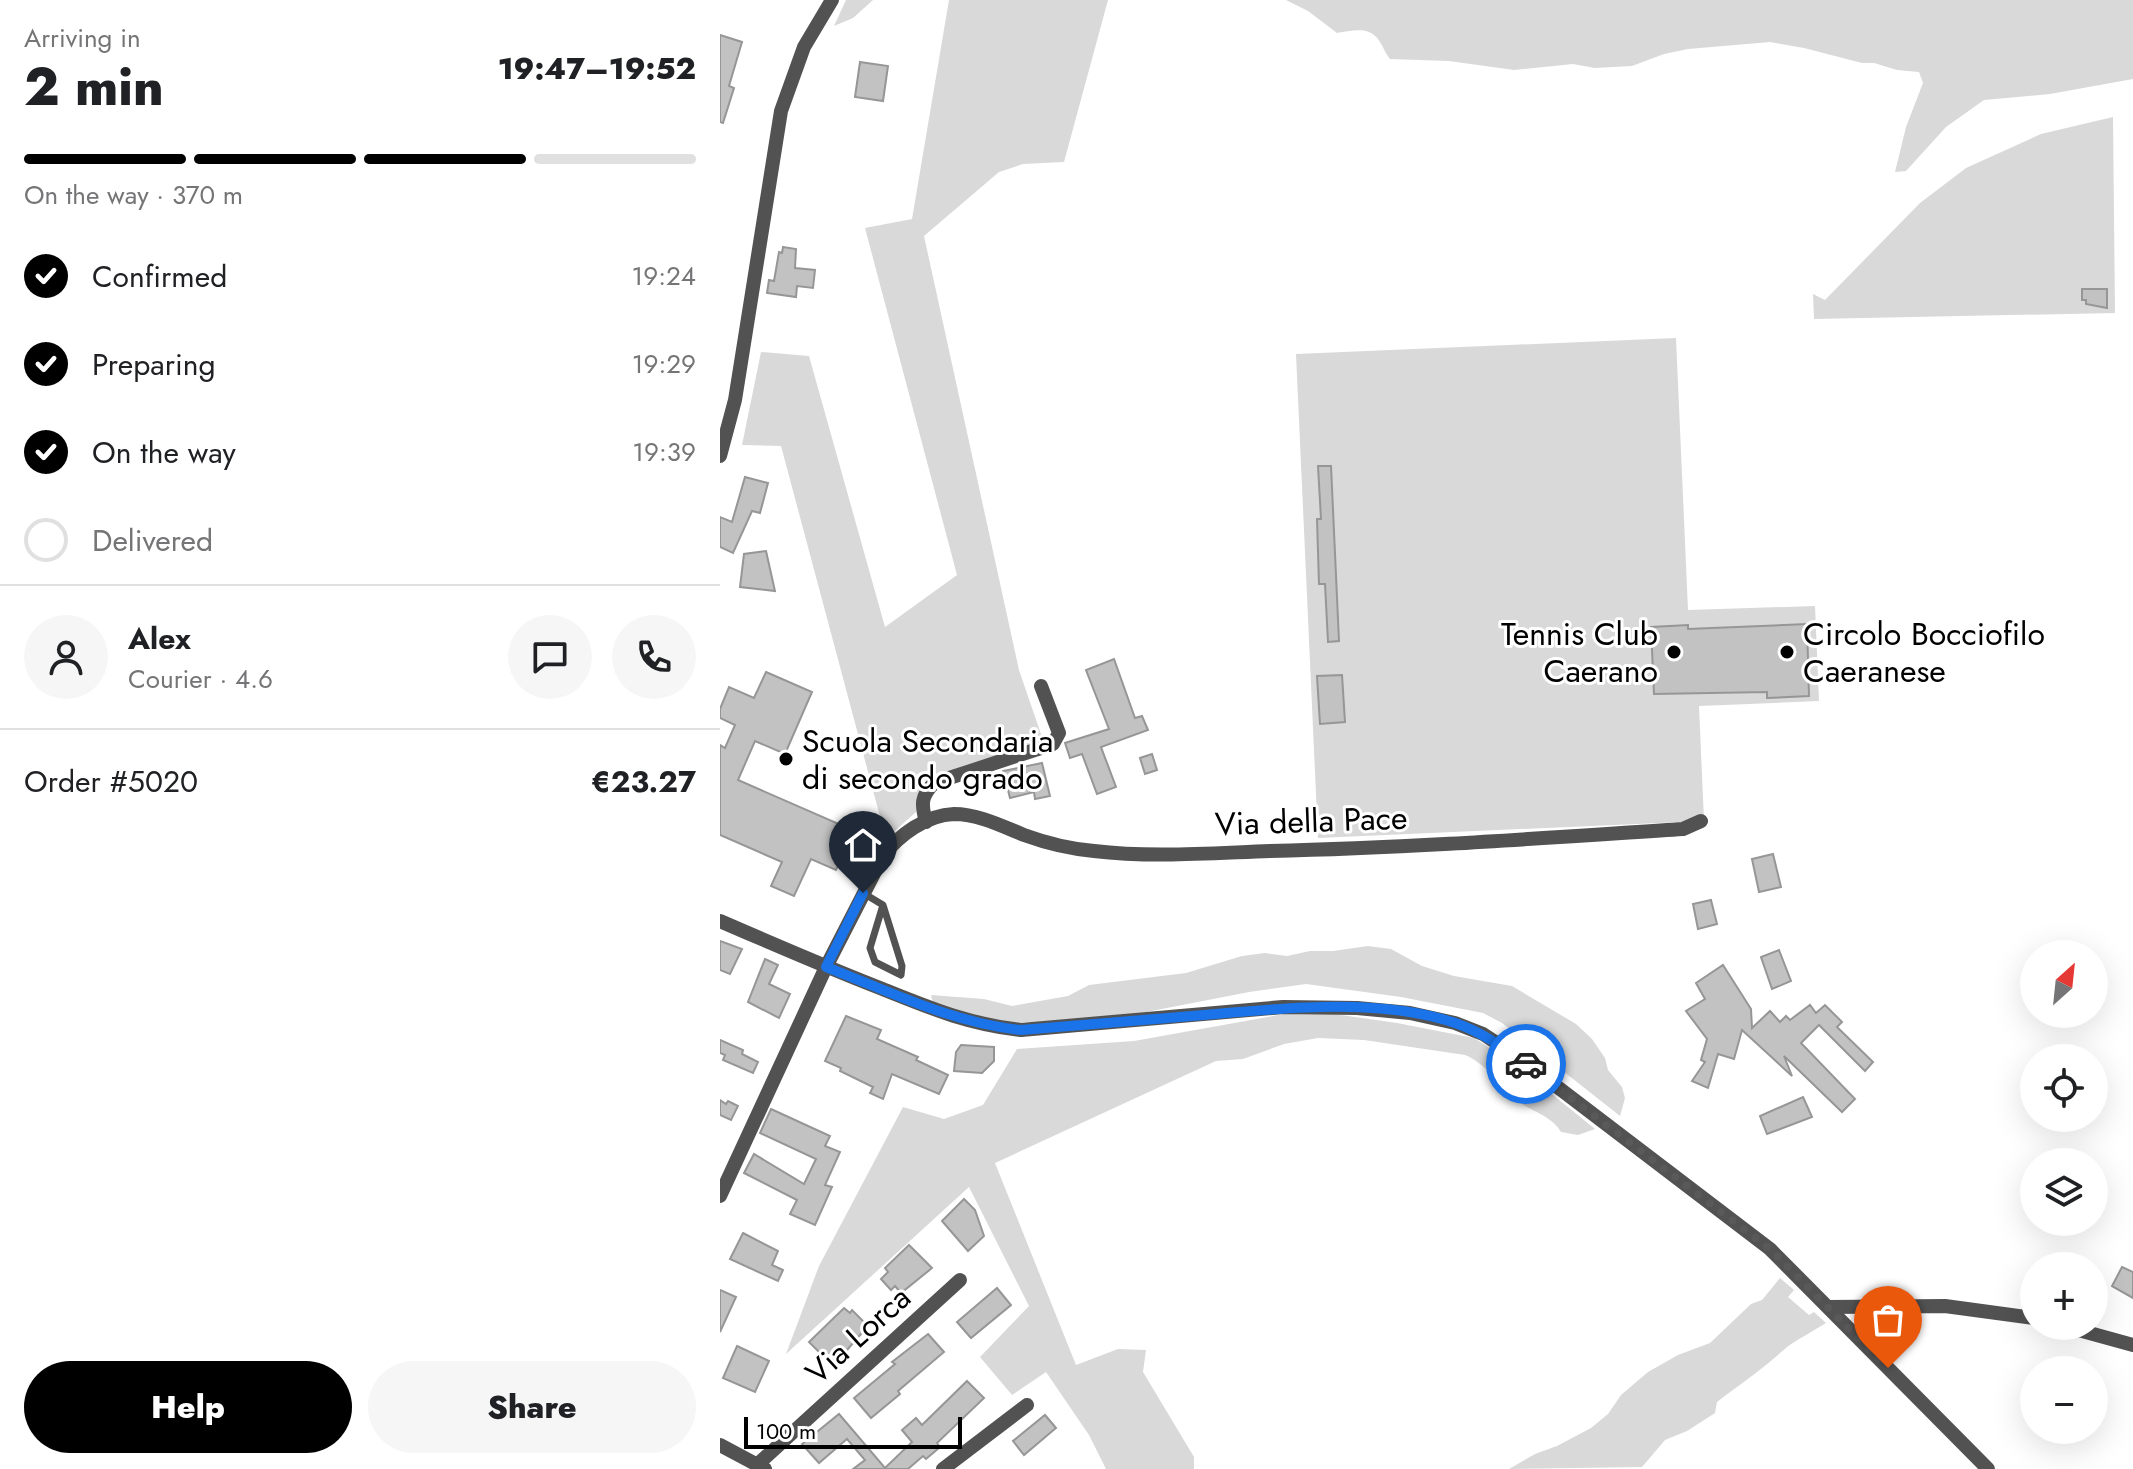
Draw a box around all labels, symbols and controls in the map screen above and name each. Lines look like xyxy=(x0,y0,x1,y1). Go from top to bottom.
text: Arriving in xyxy=(24,19,141,57)
text: 19:47–19:52 xyxy=(498,47,696,90)
text: 2 min xyxy=(24,49,164,125)
text: On the way · 370 m xyxy=(24,176,243,214)
icon: check xyxy=(24,254,68,298)
text: Confirmed xyxy=(92,255,227,298)
text: 19:24 xyxy=(632,257,696,295)
icon: check xyxy=(24,342,68,386)
text: Preparing xyxy=(92,343,216,386)
text: 19:29 xyxy=(632,345,696,383)
icon: check xyxy=(24,430,68,474)
text: On the way xyxy=(92,431,236,474)
text: 19:39 xyxy=(632,433,696,471)
text: Delivered xyxy=(92,519,213,562)
place label: Tennis Club Caerano xyxy=(1501,611,1658,694)
place label: Circolo Bocciofilo Caeranese xyxy=(1803,611,2045,694)
button: person xyxy=(24,615,108,699)
button: chat xyxy=(508,615,592,699)
button: phone xyxy=(612,615,696,699)
text: Alex xyxy=(128,617,191,660)
marker: Tennis Club Caerano xyxy=(1665,643,1683,661)
marker: Circolo Bocciofilo Caeranese xyxy=(1778,643,1796,661)
text: Courier · 4.6 xyxy=(128,660,273,698)
place label: Scuola Secondaria di secondo grado xyxy=(802,718,1053,801)
marker: Scuola Secondaria di secondo grado xyxy=(777,750,795,768)
text: Order #5020 xyxy=(24,760,198,803)
text: €23.27 xyxy=(591,760,696,803)
street label: Via della Pace xyxy=(1214,795,1408,847)
pin xyxy=(829,811,897,893)
icon: home xyxy=(841,823,885,867)
north arrow xyxy=(2020,940,2108,1028)
map controls xyxy=(2020,940,2108,1444)
courier xyxy=(1486,1024,1566,1104)
icon: car xyxy=(1504,1042,1548,1086)
button: locate xyxy=(2020,1044,2108,1132)
button: layers xyxy=(2020,1148,2108,1236)
button: + xyxy=(2020,1252,2108,1340)
street label: Via Lorca xyxy=(795,1275,921,1395)
pin xyxy=(1854,1286,1922,1368)
icon: bag xyxy=(1866,1298,1910,1342)
button: − xyxy=(2020,1356,2108,1444)
button: Help xyxy=(24,1361,352,1453)
button: Share xyxy=(368,1361,696,1453)
scale bar xyxy=(744,1413,962,1449)
text: 100 m xyxy=(756,1415,816,1447)

